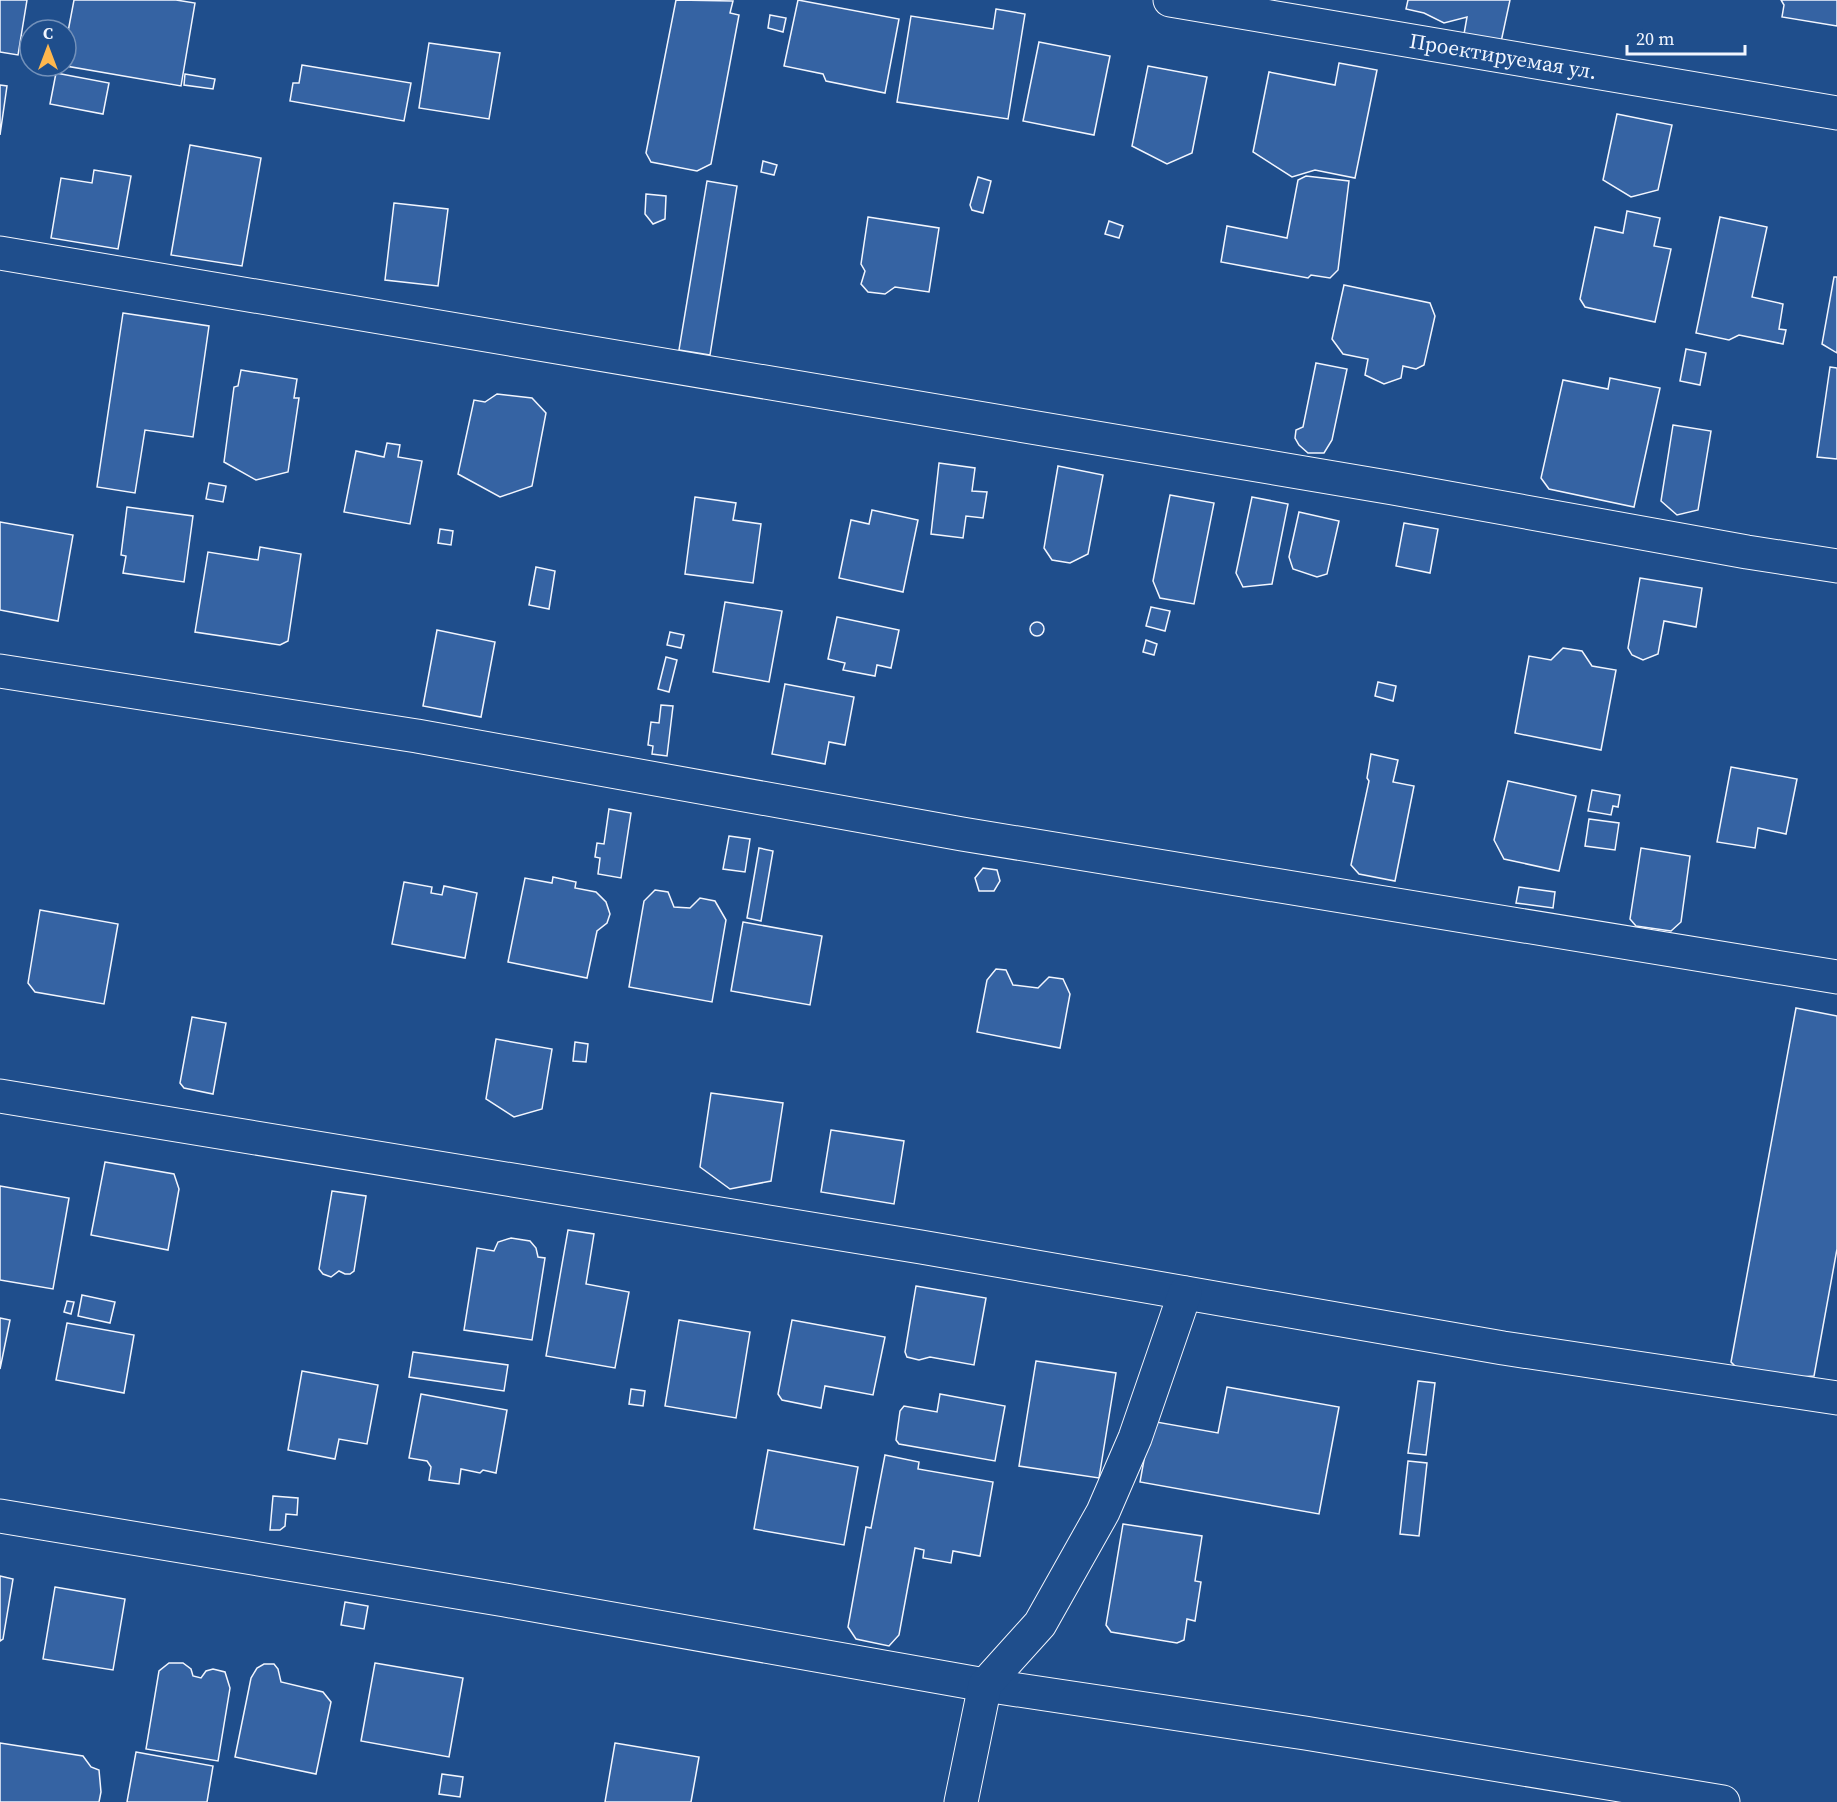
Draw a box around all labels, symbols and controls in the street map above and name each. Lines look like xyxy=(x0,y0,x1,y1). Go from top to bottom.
north arrow xyxy=(18,18,78,78)
scale bar xyxy=(1627,18,1746,56)
text: С xyxy=(43,22,53,44)
street label: Проектируемая ул. xyxy=(1407,26,1599,86)
text: 20 m xyxy=(1636,26,1674,51)

